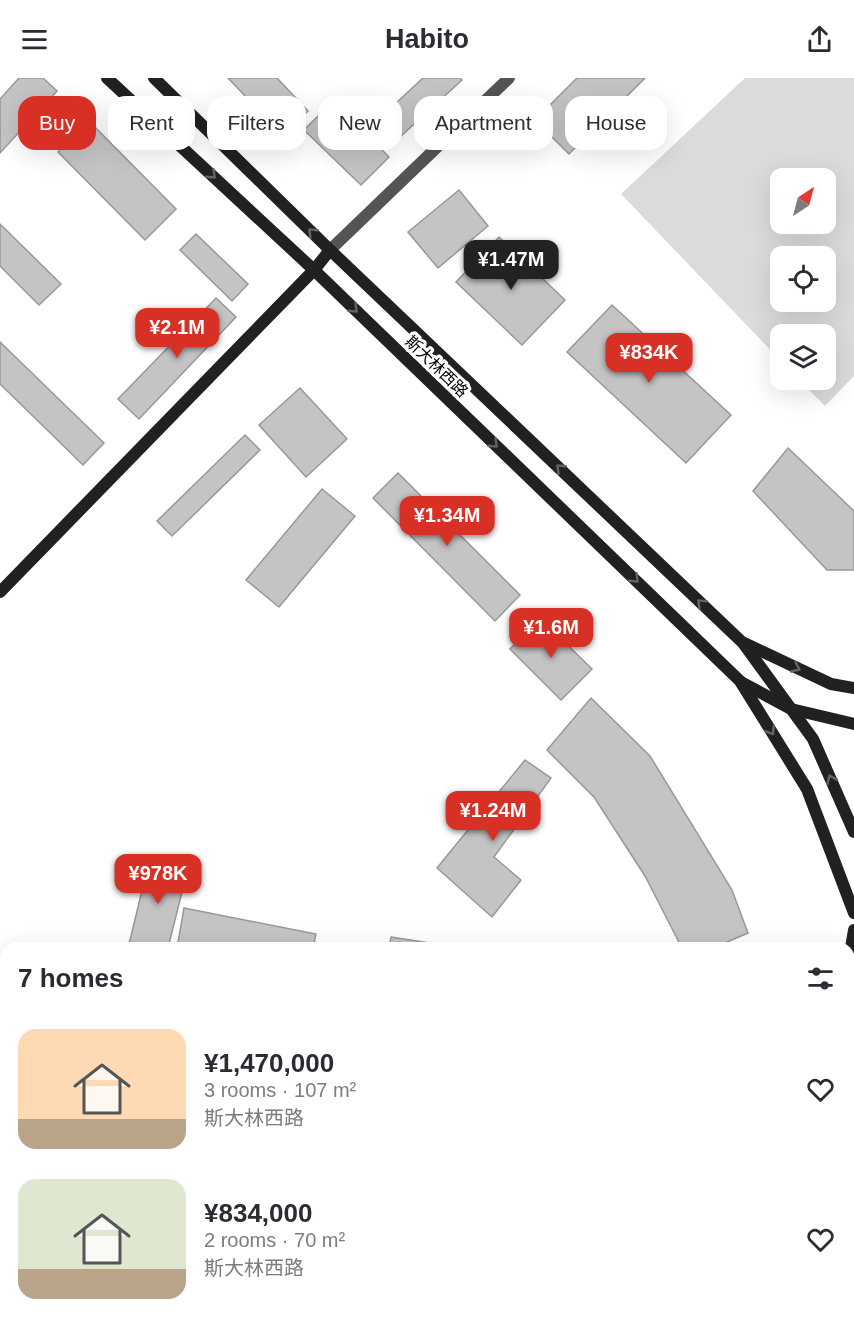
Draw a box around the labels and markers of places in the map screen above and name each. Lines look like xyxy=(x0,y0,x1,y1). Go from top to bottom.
pin: ¥1.47M xyxy=(462,240,560,291)
pin: ¥2.1M xyxy=(135,308,219,359)
pin: ¥834K xyxy=(607,333,691,384)
pin: ¥1.34M xyxy=(398,496,496,547)
pin: ¥1.6M xyxy=(509,608,593,659)
pin: ¥1.24M xyxy=(444,791,542,842)
pin: ¥978K xyxy=(116,854,200,905)

